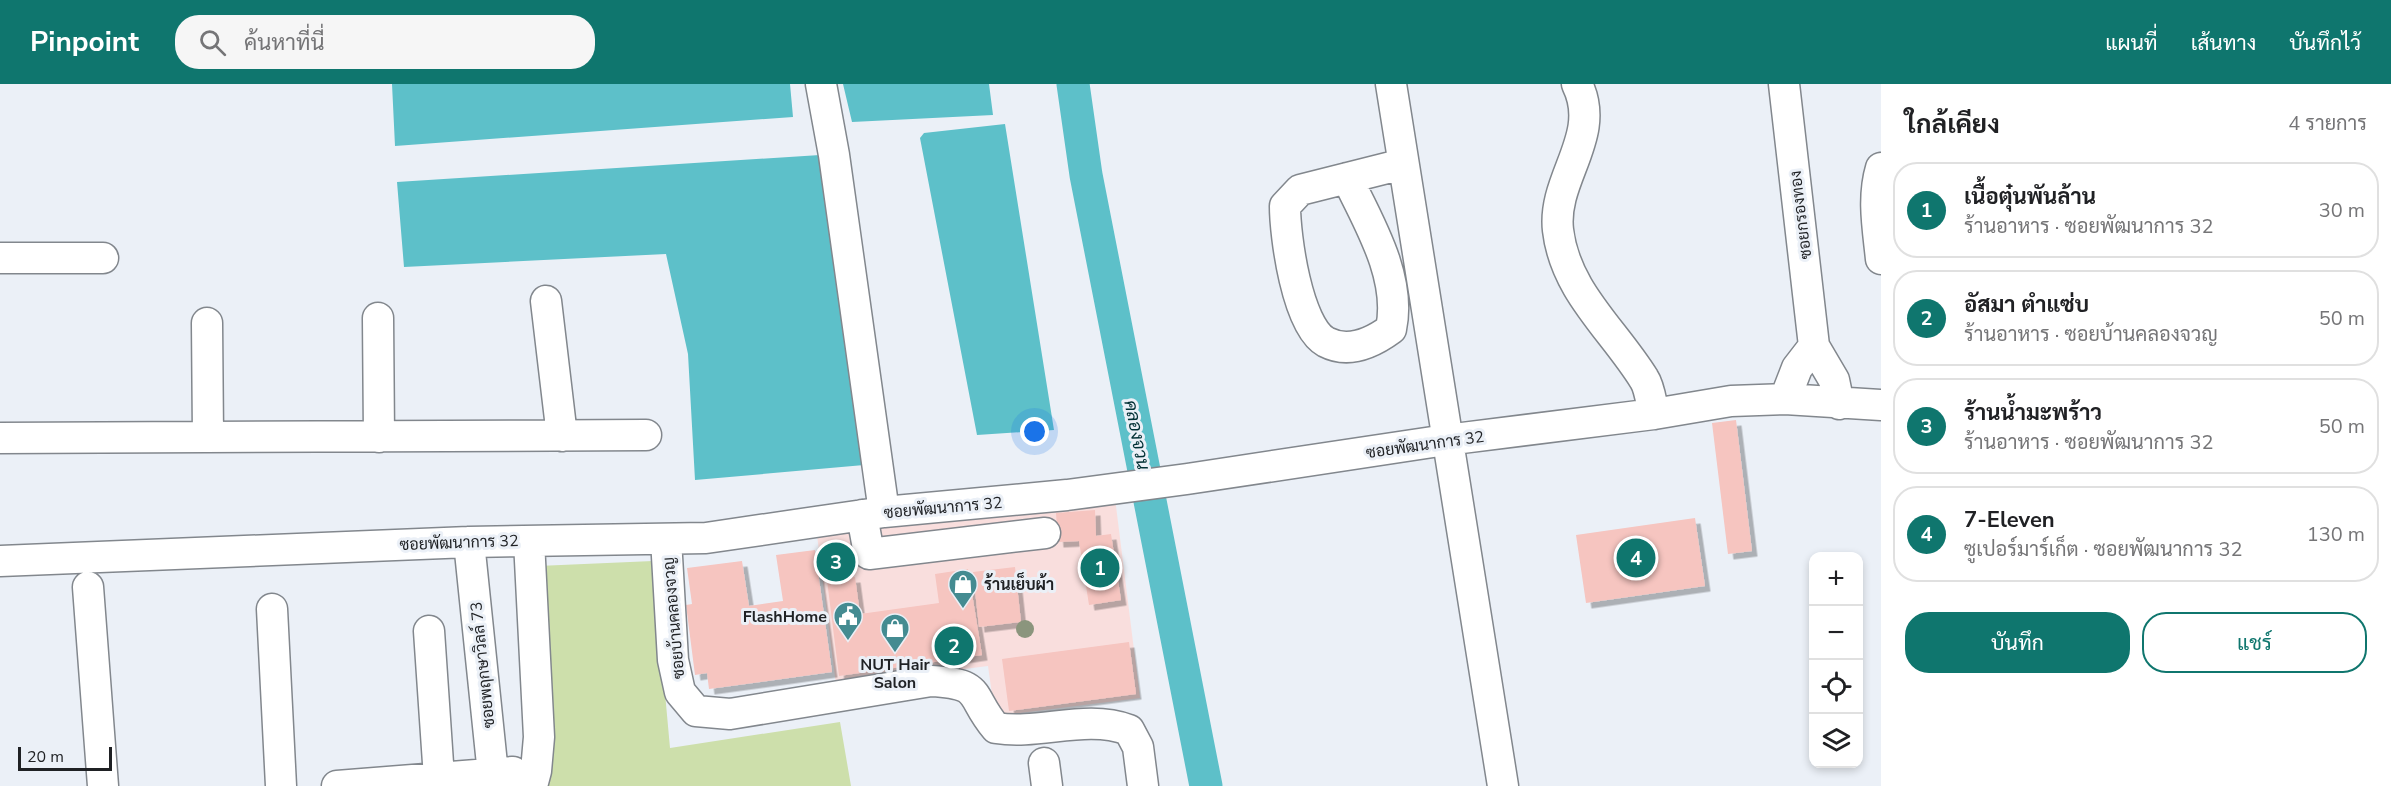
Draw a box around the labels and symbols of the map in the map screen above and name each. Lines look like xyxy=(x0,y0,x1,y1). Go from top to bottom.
street label: ซอยกรองทอง xyxy=(1785,169,1817,260)
water label: คลองจวน xyxy=(1118,398,1156,473)
your location xyxy=(1020,417,1049,446)
street label: ซอยพัฒนาการ 32 xyxy=(1365,426,1486,464)
street label: ซอยพัฒนาการ 32 xyxy=(883,492,1003,524)
street label: ซอยพัฒนาการ 32 xyxy=(399,530,519,556)
pin: 4 xyxy=(1616,536,1656,580)
pin: 3 xyxy=(816,540,856,584)
pin: 1 xyxy=(1080,546,1120,590)
street label: ซอยบ้านคลองจวญ xyxy=(658,556,690,680)
shop icon: ร้านเย็บผ้า xyxy=(947,568,979,610)
place label: ร้านเย็บผ้า xyxy=(984,571,1054,596)
public building icon: FlashHome xyxy=(832,600,864,642)
street label: ซอยพฤกษาวิลล์ 73 xyxy=(463,601,501,729)
place label: FlashHome xyxy=(743,606,827,628)
shop icon: NUT Hair Salon xyxy=(879,612,911,654)
pin: 2 xyxy=(934,624,974,668)
place label: NUT Hair Salon xyxy=(860,654,930,694)
scale bar xyxy=(18,744,112,772)

